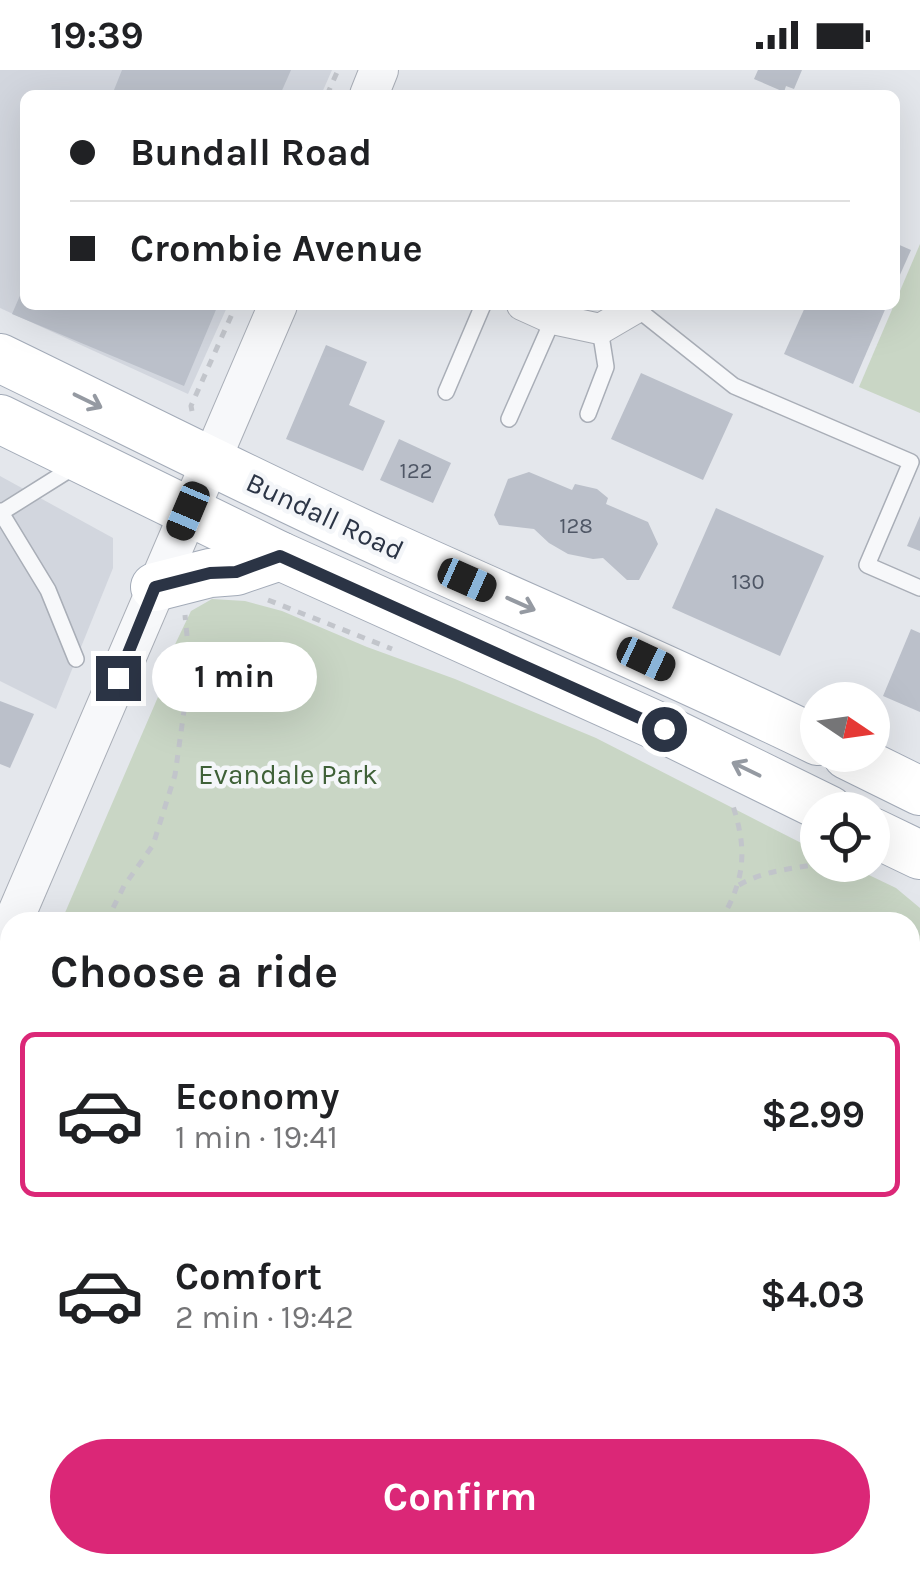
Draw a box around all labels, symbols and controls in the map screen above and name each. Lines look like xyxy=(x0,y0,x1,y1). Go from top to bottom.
text: 19:39 xyxy=(50,13,144,58)
text: Bundall Road xyxy=(130,130,372,175)
text: Crombie Avenue xyxy=(130,226,423,271)
one-way arrow xyxy=(72,392,102,411)
house number: 122 xyxy=(400,458,432,484)
street label: Bundall Road xyxy=(241,465,409,567)
car xyxy=(162,478,214,544)
house number: 128 xyxy=(559,513,593,539)
car xyxy=(433,554,501,606)
house number: 130 xyxy=(731,569,765,595)
one-way arrow xyxy=(505,596,536,614)
car xyxy=(612,633,680,685)
callout: 1 min xyxy=(153,643,318,713)
route end xyxy=(96,656,141,701)
text: 1 min xyxy=(194,658,275,695)
north arrow xyxy=(800,682,890,772)
map controls xyxy=(800,682,890,882)
route start xyxy=(642,707,687,752)
park label: Evandale Park xyxy=(198,758,378,791)
one-way arrow xyxy=(732,759,762,778)
button: locate xyxy=(800,792,890,882)
text: Choose a ride xyxy=(50,946,338,998)
icon: car xyxy=(55,1070,145,1160)
text: Economy xyxy=(175,1074,339,1119)
text: $2.99 xyxy=(761,1092,865,1137)
text: 1 min · 19:41 xyxy=(175,1119,338,1156)
icon: car xyxy=(55,1250,145,1340)
text: Comfort xyxy=(175,1254,322,1299)
text: $4.03 xyxy=(760,1272,865,1317)
text: 2 min · 19:42 xyxy=(175,1299,354,1336)
button: Confirm xyxy=(50,1439,870,1554)

